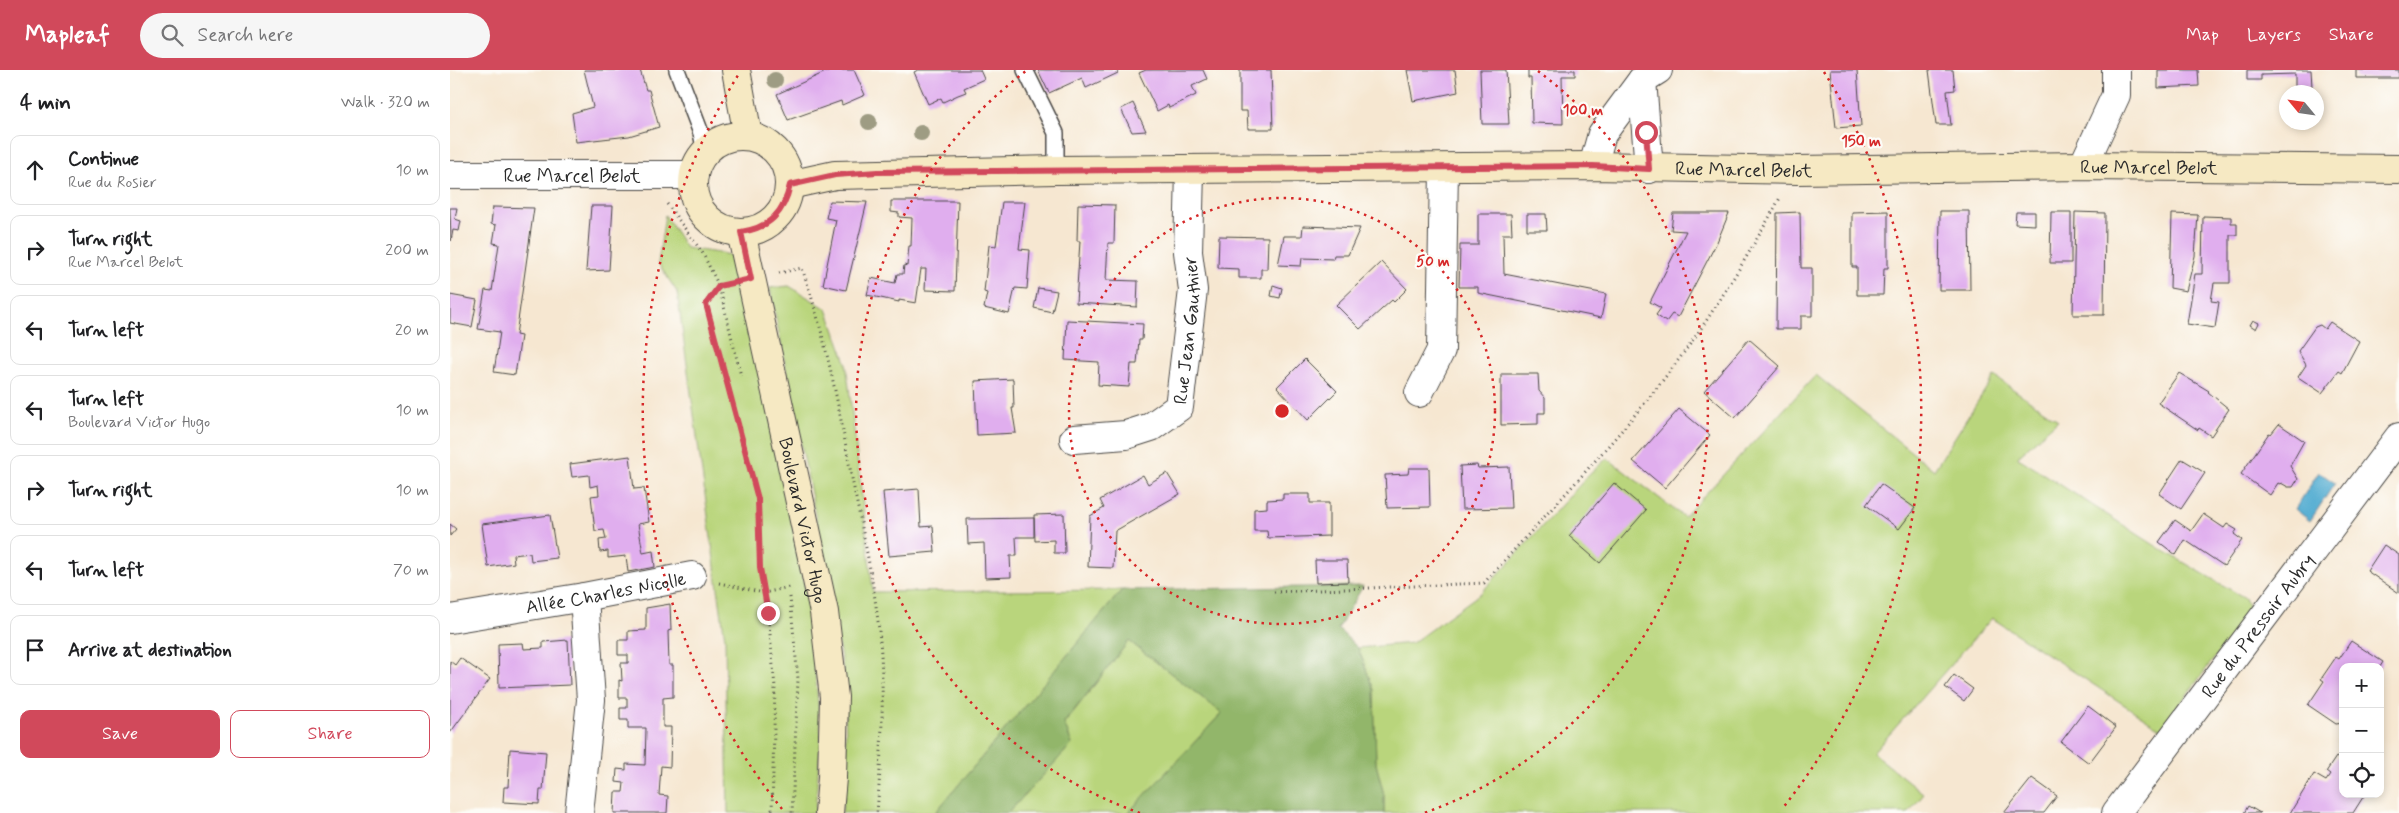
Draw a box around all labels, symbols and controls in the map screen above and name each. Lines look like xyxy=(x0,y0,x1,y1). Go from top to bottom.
search box xyxy=(140,13,490,58)
text: Mapleaf xyxy=(25,20,110,51)
icon: search xyxy=(158,21,186,49)
text: Search here xyxy=(198,23,293,48)
text: Map xyxy=(2186,23,2219,47)
text: Layers xyxy=(2247,23,2301,47)
text: Share xyxy=(2329,23,2374,47)
north arrow xyxy=(2279,85,2324,130)
text: 4 min xyxy=(20,89,71,117)
text: Walk · 320 m xyxy=(341,92,430,113)
text: 100 m xyxy=(1563,101,1603,121)
route start xyxy=(1635,121,1658,144)
text: 150 m xyxy=(1841,132,1881,152)
text: Continue xyxy=(68,147,139,172)
street label: Rue Marcel Belot xyxy=(2080,155,2218,181)
icon: ahead xyxy=(21,156,49,184)
street label: Rue Marcel Belot xyxy=(1675,157,1813,184)
text: 10 m xyxy=(396,160,429,181)
street label: Rue Marcel Belot xyxy=(503,164,641,189)
text: Rue du Rosier xyxy=(68,172,157,193)
text: Turn right xyxy=(68,227,152,252)
icon: right xyxy=(21,236,49,264)
text: 200 m xyxy=(385,240,429,261)
text: Rue Marcel Belot xyxy=(68,252,183,273)
text: 50 m xyxy=(1416,252,1450,272)
street label: Rue Jean Gauthier xyxy=(1168,255,1207,406)
icon: left xyxy=(21,316,49,344)
text: Turn left xyxy=(68,318,144,343)
text: 20 m xyxy=(395,320,429,341)
text: Turn left xyxy=(68,387,144,412)
icon: left xyxy=(21,396,49,424)
text: 10 m xyxy=(396,400,429,421)
centre of rings xyxy=(1273,402,1291,420)
text: Boulevard Victor Hugo xyxy=(68,412,210,433)
street label: Boulevard Victor Hugo xyxy=(772,435,833,606)
icon: right xyxy=(21,476,49,504)
text: Turn right xyxy=(68,478,152,503)
text: 10 m xyxy=(396,480,429,501)
street label: Rue du Pressoir Aubry xyxy=(2196,549,2321,703)
icon: left xyxy=(21,556,49,584)
text: Turn left xyxy=(68,558,144,583)
text: 70 m xyxy=(393,560,429,581)
street label: Allée Charles Nicolle xyxy=(524,566,688,620)
route end xyxy=(757,602,780,625)
icon: arrive xyxy=(21,636,49,664)
text: Arrive at destination xyxy=(68,638,232,663)
map controls xyxy=(2339,663,2384,798)
button: + xyxy=(2339,663,2384,708)
button: − xyxy=(2339,708,2384,753)
button: Save xyxy=(20,710,220,758)
button: Share xyxy=(230,710,430,758)
button: locate xyxy=(2339,753,2384,798)

